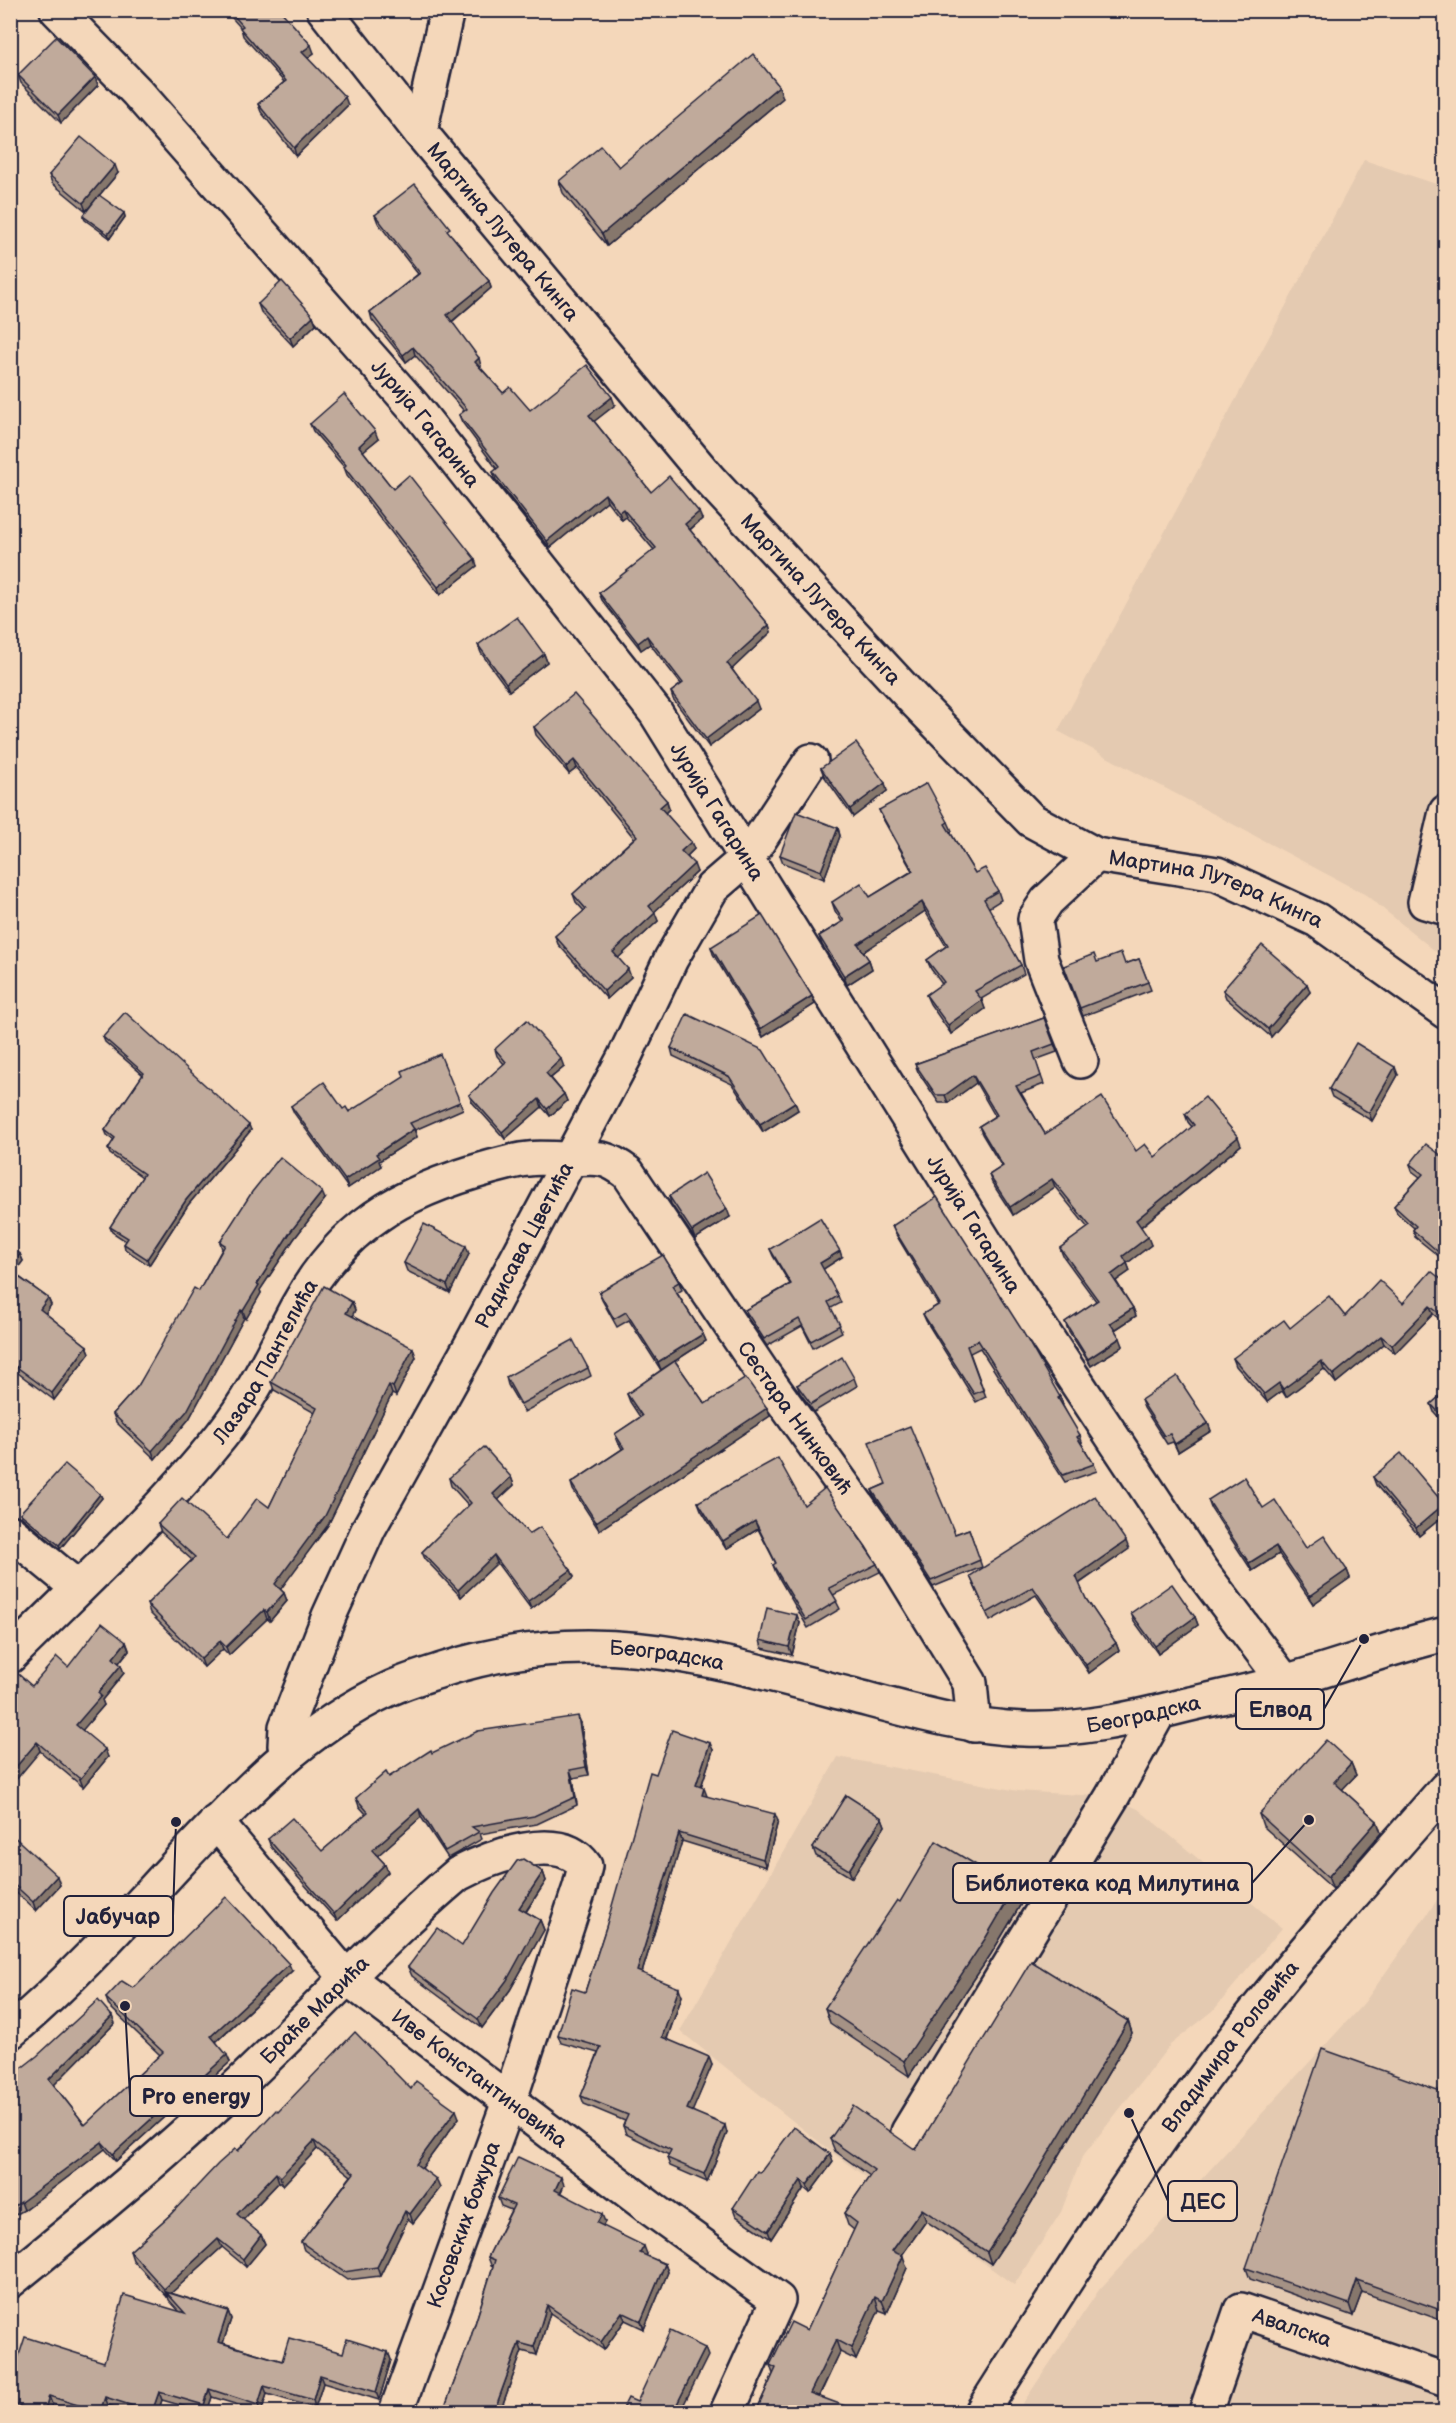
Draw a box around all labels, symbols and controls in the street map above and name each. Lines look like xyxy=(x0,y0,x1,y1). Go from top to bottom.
street label: Мартина Лутера Кинга xyxy=(422,137,585,326)
street label: Јурија Гагарина xyxy=(366,354,486,493)
street label: Мартина Лутера Кинга xyxy=(735,509,907,691)
street label: Јурија Гагарина xyxy=(665,738,770,886)
street label: Мартина Лутера Кинга xyxy=(1107,845,1327,934)
street label: Јурија Гагарина xyxy=(922,1150,1027,1298)
street label: Радисава Цветића xyxy=(470,1157,579,1333)
street label: Лазара Пантелића xyxy=(207,1274,323,1449)
street label: Сестара Нинковић xyxy=(732,1336,858,1499)
street label: Београдска xyxy=(609,1635,727,1676)
callout: Елвод xyxy=(1236,1689,1324,1729)
street label: Београдска xyxy=(1085,1690,1203,1738)
text: Елвод xyxy=(1248,1697,1312,1724)
callout: Библиотека код Милутина xyxy=(953,1863,1252,1903)
text: Библиотека код Милутина xyxy=(965,1871,1240,1898)
callout: Јабучар xyxy=(64,1896,173,1936)
text: Јабучар xyxy=(76,1904,160,1931)
street label: Браће Марића xyxy=(255,1950,375,2069)
street label: Владимира Роловића xyxy=(1156,1955,1304,2137)
street label: Иве Константиновића xyxy=(387,2004,573,2153)
callout: Pro energy xyxy=(130,2076,262,2116)
text: Pro energy xyxy=(142,2084,250,2111)
street label: Косовских божура xyxy=(422,2138,506,2312)
callout: ДЕС xyxy=(1168,2181,1237,2221)
text: ДЕС xyxy=(1180,2189,1226,2216)
street label: Авалска xyxy=(1249,2302,1335,2353)

